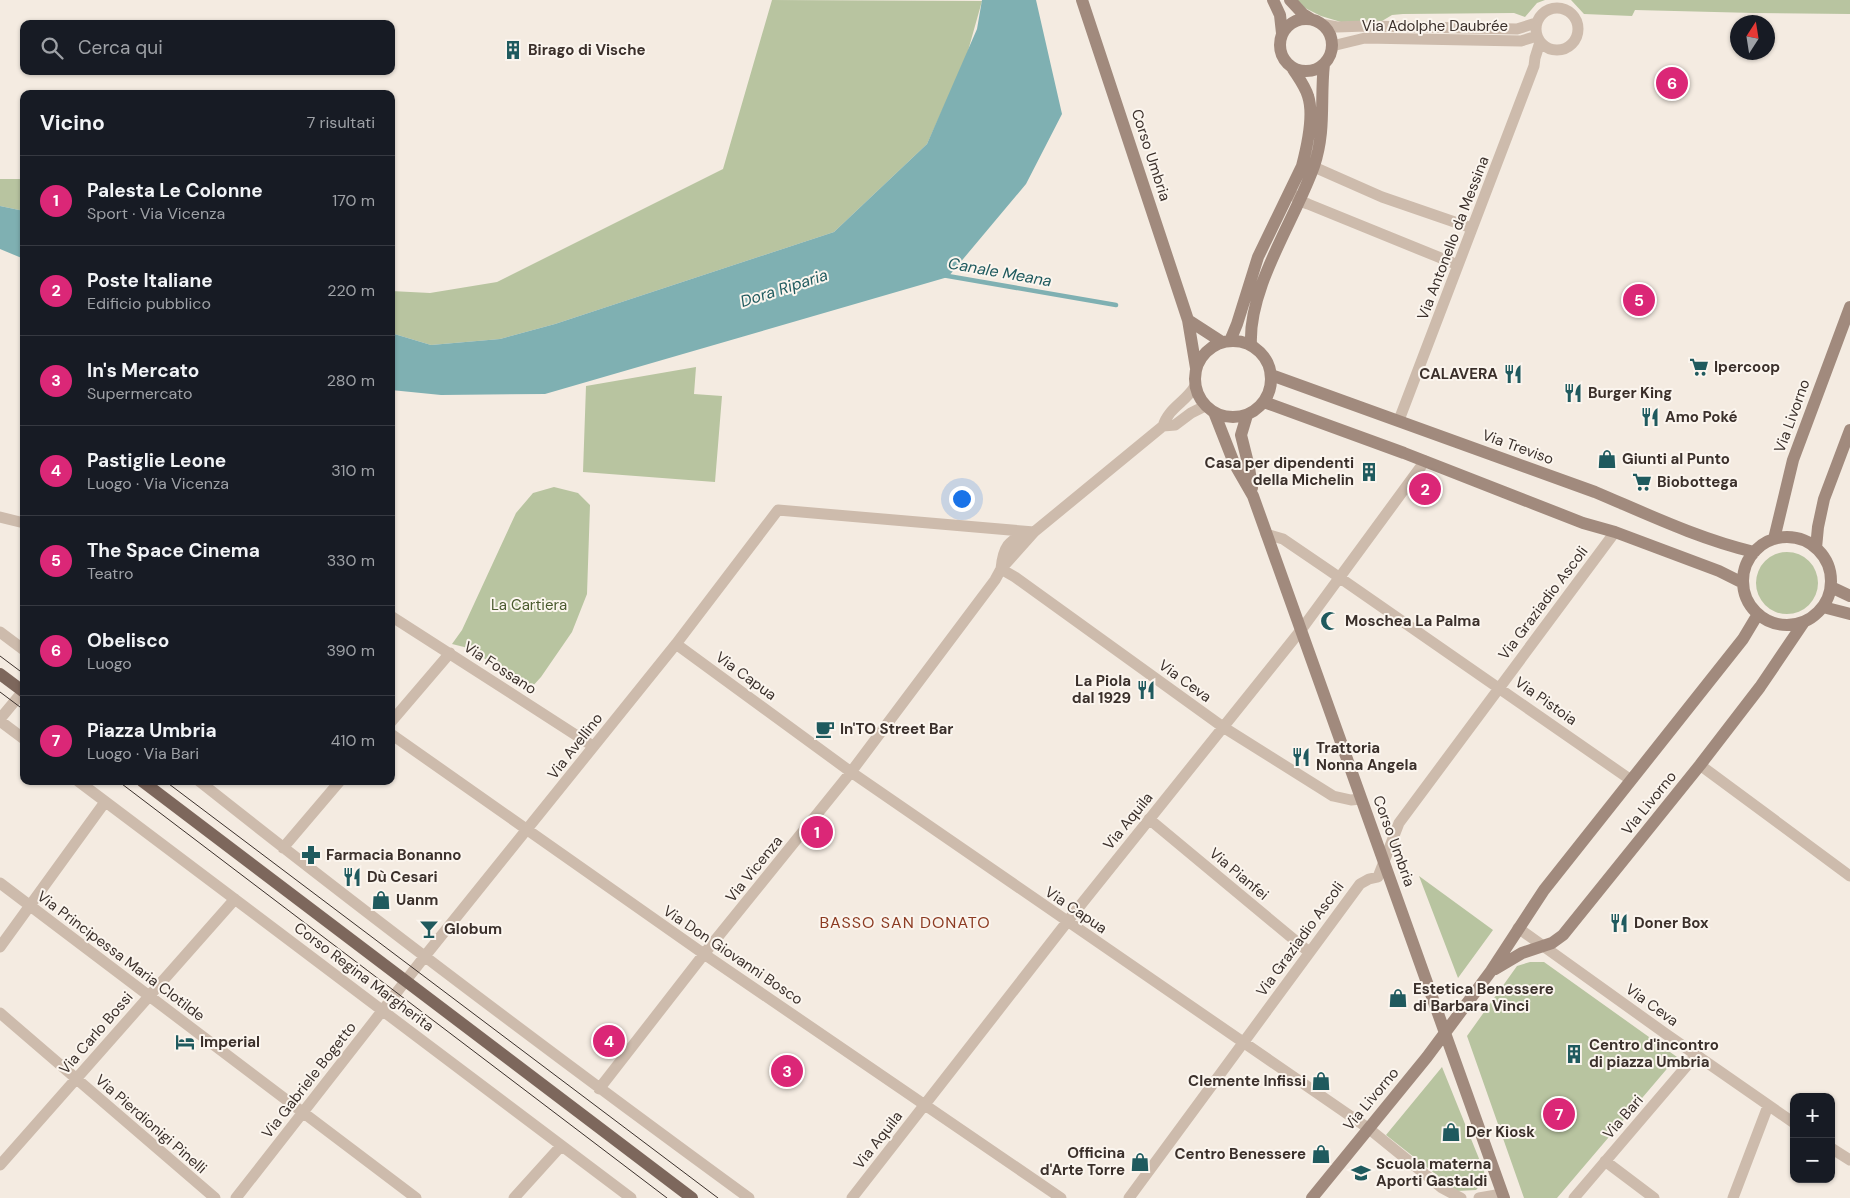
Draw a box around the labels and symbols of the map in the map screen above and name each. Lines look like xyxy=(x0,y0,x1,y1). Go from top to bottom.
north arrow xyxy=(1730,15,1775,60)
street label: Via Adolphe Daubrée xyxy=(1362,16,1508,36)
building icon: Birago di Vische xyxy=(502,39,524,61)
place label: Birago di Vische xyxy=(528,40,645,60)
pin: 6 xyxy=(1656,64,1688,102)
street label: Corso Umbria xyxy=(1127,106,1175,204)
street label: Via Antonello da Messina xyxy=(1413,153,1493,323)
water label: Canale Meana xyxy=(946,253,1054,291)
water label: Dora Riparia xyxy=(738,264,831,312)
pin: 5 xyxy=(1623,281,1655,319)
supermarket icon: Ipercoop xyxy=(1688,356,1710,378)
place label: Ipercoop xyxy=(1714,357,1780,377)
restaurant icon: CALAVERA xyxy=(1502,363,1524,385)
place label: CALAVERA xyxy=(1419,364,1498,384)
street label: Via Livorno xyxy=(1769,376,1815,455)
restaurant icon: Burger King xyxy=(1562,382,1584,404)
place label: Burger King xyxy=(1588,383,1672,403)
restaurant icon: Amo Poké xyxy=(1639,406,1661,428)
place label: Amo Poké xyxy=(1665,407,1737,427)
street label: Via Treviso xyxy=(1479,425,1557,469)
shop icon: Giunti al Punto xyxy=(1596,448,1618,470)
place label: Giunti al Punto xyxy=(1622,449,1730,469)
place label: Casa per dipendenti della Michelin xyxy=(1205,453,1354,490)
building icon: Casa per dipendenti della Michelin xyxy=(1358,461,1380,483)
pin: 2 xyxy=(1409,470,1441,508)
supermarket icon: Biobottega xyxy=(1631,471,1653,493)
place label: Biobottega xyxy=(1657,472,1738,492)
your location xyxy=(949,486,975,512)
street label: Via Graziadio Ascoli xyxy=(1494,542,1592,664)
park label: La Cartiera xyxy=(491,595,567,615)
mosque icon: Moschea La Palma xyxy=(1319,610,1341,632)
place label: Moschea La Palma xyxy=(1345,611,1480,631)
street label: Via Fossano xyxy=(460,637,540,699)
street label: Via Capua xyxy=(711,647,781,705)
street label: Via Ceva xyxy=(1155,655,1215,707)
place label: La Piola dal 1929 xyxy=(1072,671,1131,708)
street label: Via Pistoia xyxy=(1511,672,1581,730)
restaurant icon: La Piola dal 1929 xyxy=(1135,679,1157,701)
street label: Via Avellino xyxy=(543,709,607,783)
cafe icon: In'TO Street Bar xyxy=(814,718,836,740)
place label: In'TO Street Bar xyxy=(840,719,953,739)
place label: Trattoria Nonna Angela xyxy=(1316,738,1417,775)
restaurant icon: Trattoria Nonna Angela xyxy=(1290,746,1312,768)
street label: Via Livorno xyxy=(1617,767,1681,839)
street label: Via Aquila xyxy=(1099,788,1157,854)
street label: Corso Umbria xyxy=(1368,793,1420,889)
pin: 1 xyxy=(801,813,833,851)
street label: Via Vicenza xyxy=(721,832,787,906)
street label: Via Pianfei xyxy=(1205,843,1273,905)
pharmacy icon: Farmacia Bonanno xyxy=(300,844,322,866)
place label: Farmacia Bonanno xyxy=(326,845,461,865)
restaurant icon: Dù Cesari xyxy=(341,866,363,888)
place label: Dù Cesari xyxy=(367,867,438,887)
street label: Via Graziadio Ascoli xyxy=(1252,878,1348,1000)
street label: Via Capua xyxy=(1041,882,1111,938)
street label: Via Principessa Maria Clotilde xyxy=(33,886,209,1026)
shop icon: Uanm xyxy=(370,889,392,911)
place label: Uanm xyxy=(396,890,438,910)
street label: Via Don Giovanni Bosco xyxy=(659,901,807,1009)
district label: BASSO SAN DONATO xyxy=(819,912,991,933)
restaurant icon: Doner Box xyxy=(1608,912,1630,934)
place label: Doner Box xyxy=(1634,913,1709,933)
street label: Corso Regina Margherita xyxy=(290,918,438,1036)
bar icon: Globum xyxy=(418,918,440,940)
place label: Globum xyxy=(444,919,502,939)
place label: Estetica Benessere di Barbara Vinci xyxy=(1413,979,1554,1016)
street label: Via Ceva xyxy=(1622,979,1682,1031)
shop icon: Estetica Benessere di Barbara Vinci xyxy=(1387,987,1409,1009)
street label: Via Carlo Bossi xyxy=(55,988,137,1078)
street label: Via Gabriele Bogetto xyxy=(257,1018,361,1142)
pin: 4 xyxy=(593,1022,625,1060)
hotel icon: Imperial xyxy=(174,1031,196,1053)
place label: Imperial xyxy=(200,1032,260,1052)
place label: Centro d'incontro di piazza Umbria xyxy=(1589,1035,1719,1072)
building icon: Centro d'incontro di piazza Umbria xyxy=(1563,1043,1585,1065)
pin: 3 xyxy=(771,1052,803,1090)
street label: Via Livorno xyxy=(1339,1063,1403,1135)
street label: Via Pierdionigi Pinelli xyxy=(91,1070,211,1178)
shop icon: Clemente Infissi xyxy=(1310,1070,1332,1092)
place label: Clemente Infissi xyxy=(1188,1071,1306,1091)
street label: Via Bari xyxy=(1598,1091,1648,1143)
pin: 7 xyxy=(1543,1095,1575,1133)
street label: Via Aquila xyxy=(849,1107,907,1173)
shop icon: Der Kiosk xyxy=(1440,1121,1462,1143)
place label: Der Kiosk xyxy=(1466,1122,1535,1142)
place label: Officina d'Arte Torre xyxy=(1040,1143,1125,1180)
shop icon: Centro Benessere xyxy=(1310,1143,1332,1165)
place label: Centro Benessere xyxy=(1175,1144,1306,1164)
shop icon: Officina d'Arte Torre xyxy=(1129,1151,1151,1173)
place label: Scuola materna Aporti Gastaldi xyxy=(1376,1154,1491,1191)
school or university icon: Scuola materna Aporti Gastaldi xyxy=(1350,1162,1372,1184)

